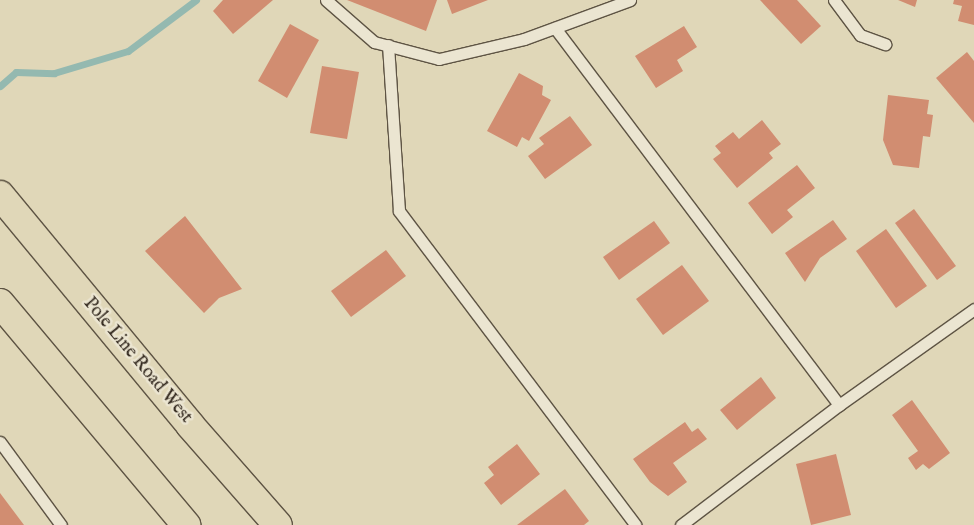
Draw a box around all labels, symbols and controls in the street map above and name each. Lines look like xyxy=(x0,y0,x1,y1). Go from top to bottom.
street label: Pole Line Road West xyxy=(78,294,196,428)

